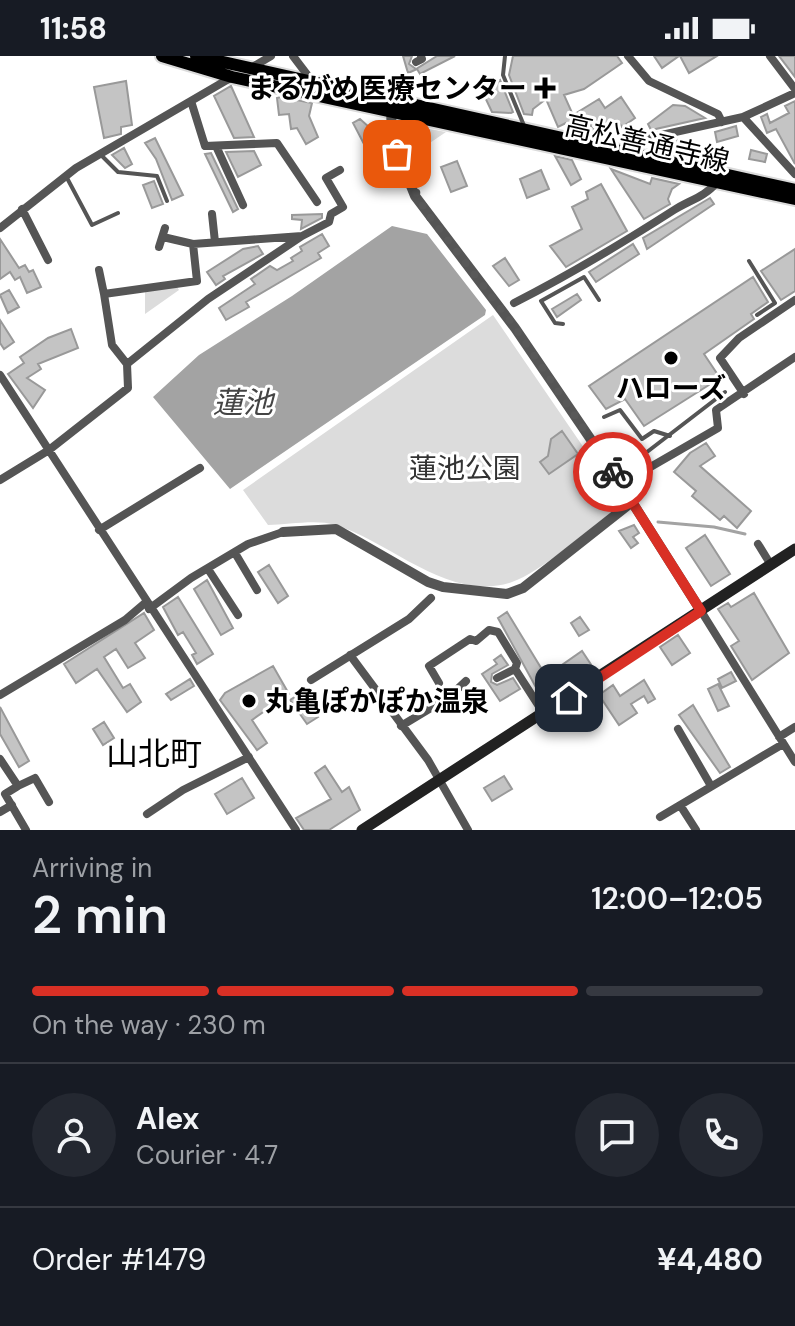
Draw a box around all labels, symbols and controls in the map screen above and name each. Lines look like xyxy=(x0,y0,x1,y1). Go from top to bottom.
text: 11:58 xyxy=(40,9,107,48)
place label: まるがめ医療センター xyxy=(247,70,527,107)
marker: まるがめ医療センター xyxy=(534,77,556,99)
street label: 高松善通寺線 xyxy=(561,107,733,180)
pin xyxy=(363,120,431,188)
icon: bag xyxy=(375,132,419,176)
marker: ハローズ xyxy=(662,349,680,367)
place label: ハローズ xyxy=(616,370,726,407)
water label: 蓮池 xyxy=(213,383,276,422)
courier xyxy=(573,432,653,512)
park label: 蓮池公園 xyxy=(409,450,521,487)
icon: bike xyxy=(591,450,635,494)
pin xyxy=(535,664,603,732)
icon: home xyxy=(547,676,591,720)
place label: 丸亀ぽかぽか温泉 xyxy=(265,683,489,720)
marker: 丸亀ぽかぽか温泉 xyxy=(240,692,258,710)
district label: 山北町 xyxy=(106,733,202,775)
text: Arriving in xyxy=(32,851,152,885)
text: 12:00–12:05 xyxy=(591,879,763,918)
text: 2 min xyxy=(32,881,168,949)
text: On the way · 230 m xyxy=(32,1008,266,1042)
button: person xyxy=(32,1093,116,1177)
button: chat xyxy=(575,1093,659,1177)
button: phone xyxy=(679,1093,763,1177)
text: Alex xyxy=(136,1099,199,1138)
text: Courier · 4.7 xyxy=(136,1138,278,1172)
text: Order #1479 xyxy=(32,1240,206,1279)
text: ¥4,480 xyxy=(657,1240,763,1279)

